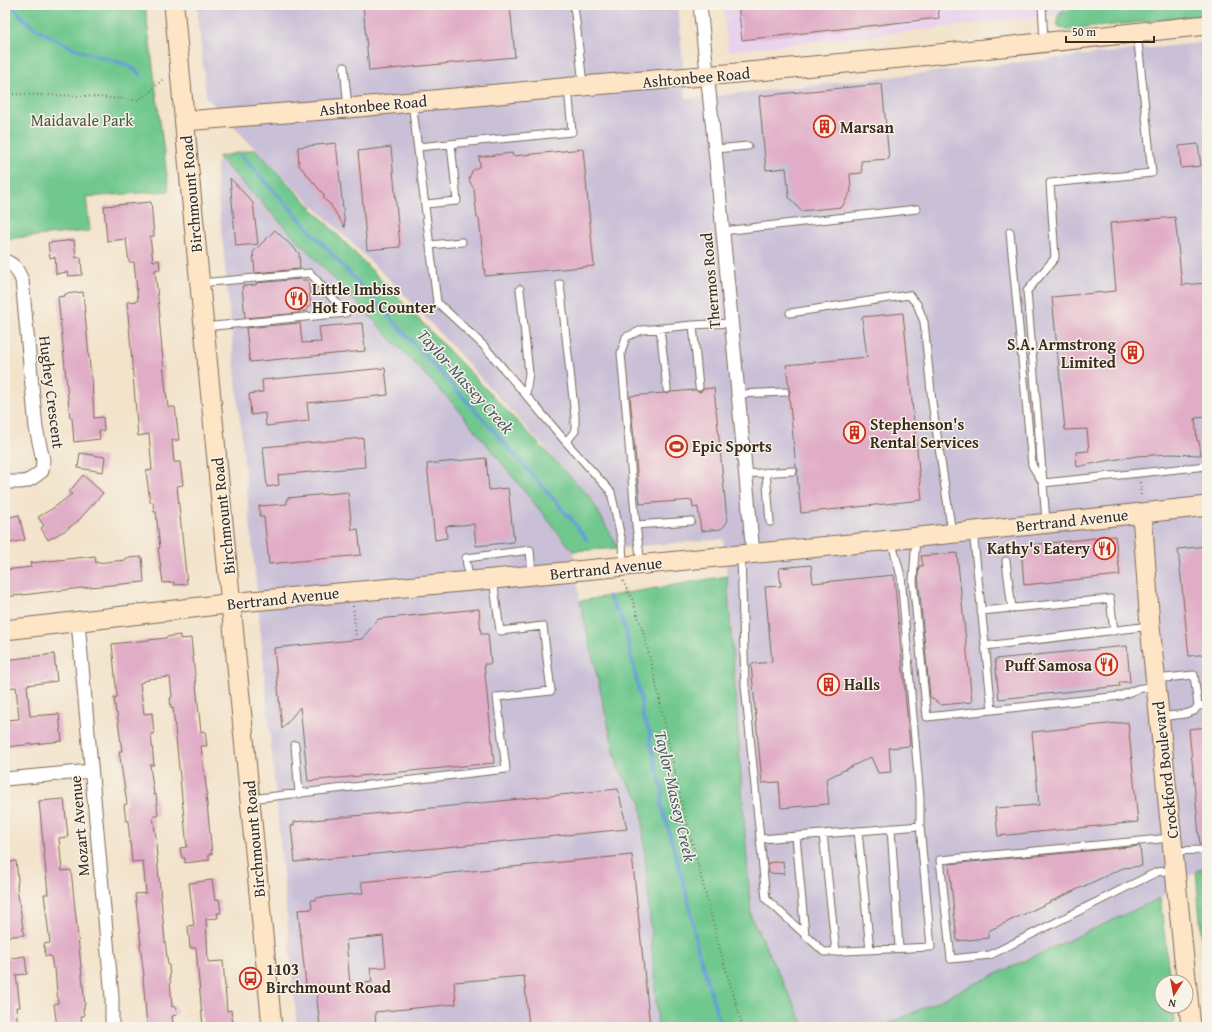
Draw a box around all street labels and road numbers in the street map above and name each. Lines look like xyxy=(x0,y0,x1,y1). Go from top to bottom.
street label: Ashtonbee Road xyxy=(641,60,751,94)
street label: Ashtonbee Road xyxy=(318,88,428,122)
street label: Birchmount Road xyxy=(174,134,208,253)
street label: Thermos Road xyxy=(694,231,726,330)
street label: Hughey Crescent xyxy=(33,334,71,450)
street label: Birchmount Road xyxy=(205,456,241,576)
street label: Bertrand Avenue xyxy=(1015,502,1129,538)
street label: Bertrand Avenue xyxy=(549,550,663,586)
street label: Bertrand Avenue xyxy=(226,580,340,616)
street label: Crockford Boulevard xyxy=(1146,700,1184,840)
street label: Mozart Avenue xyxy=(63,775,95,877)
street label: Birchmount Road xyxy=(237,779,271,898)

